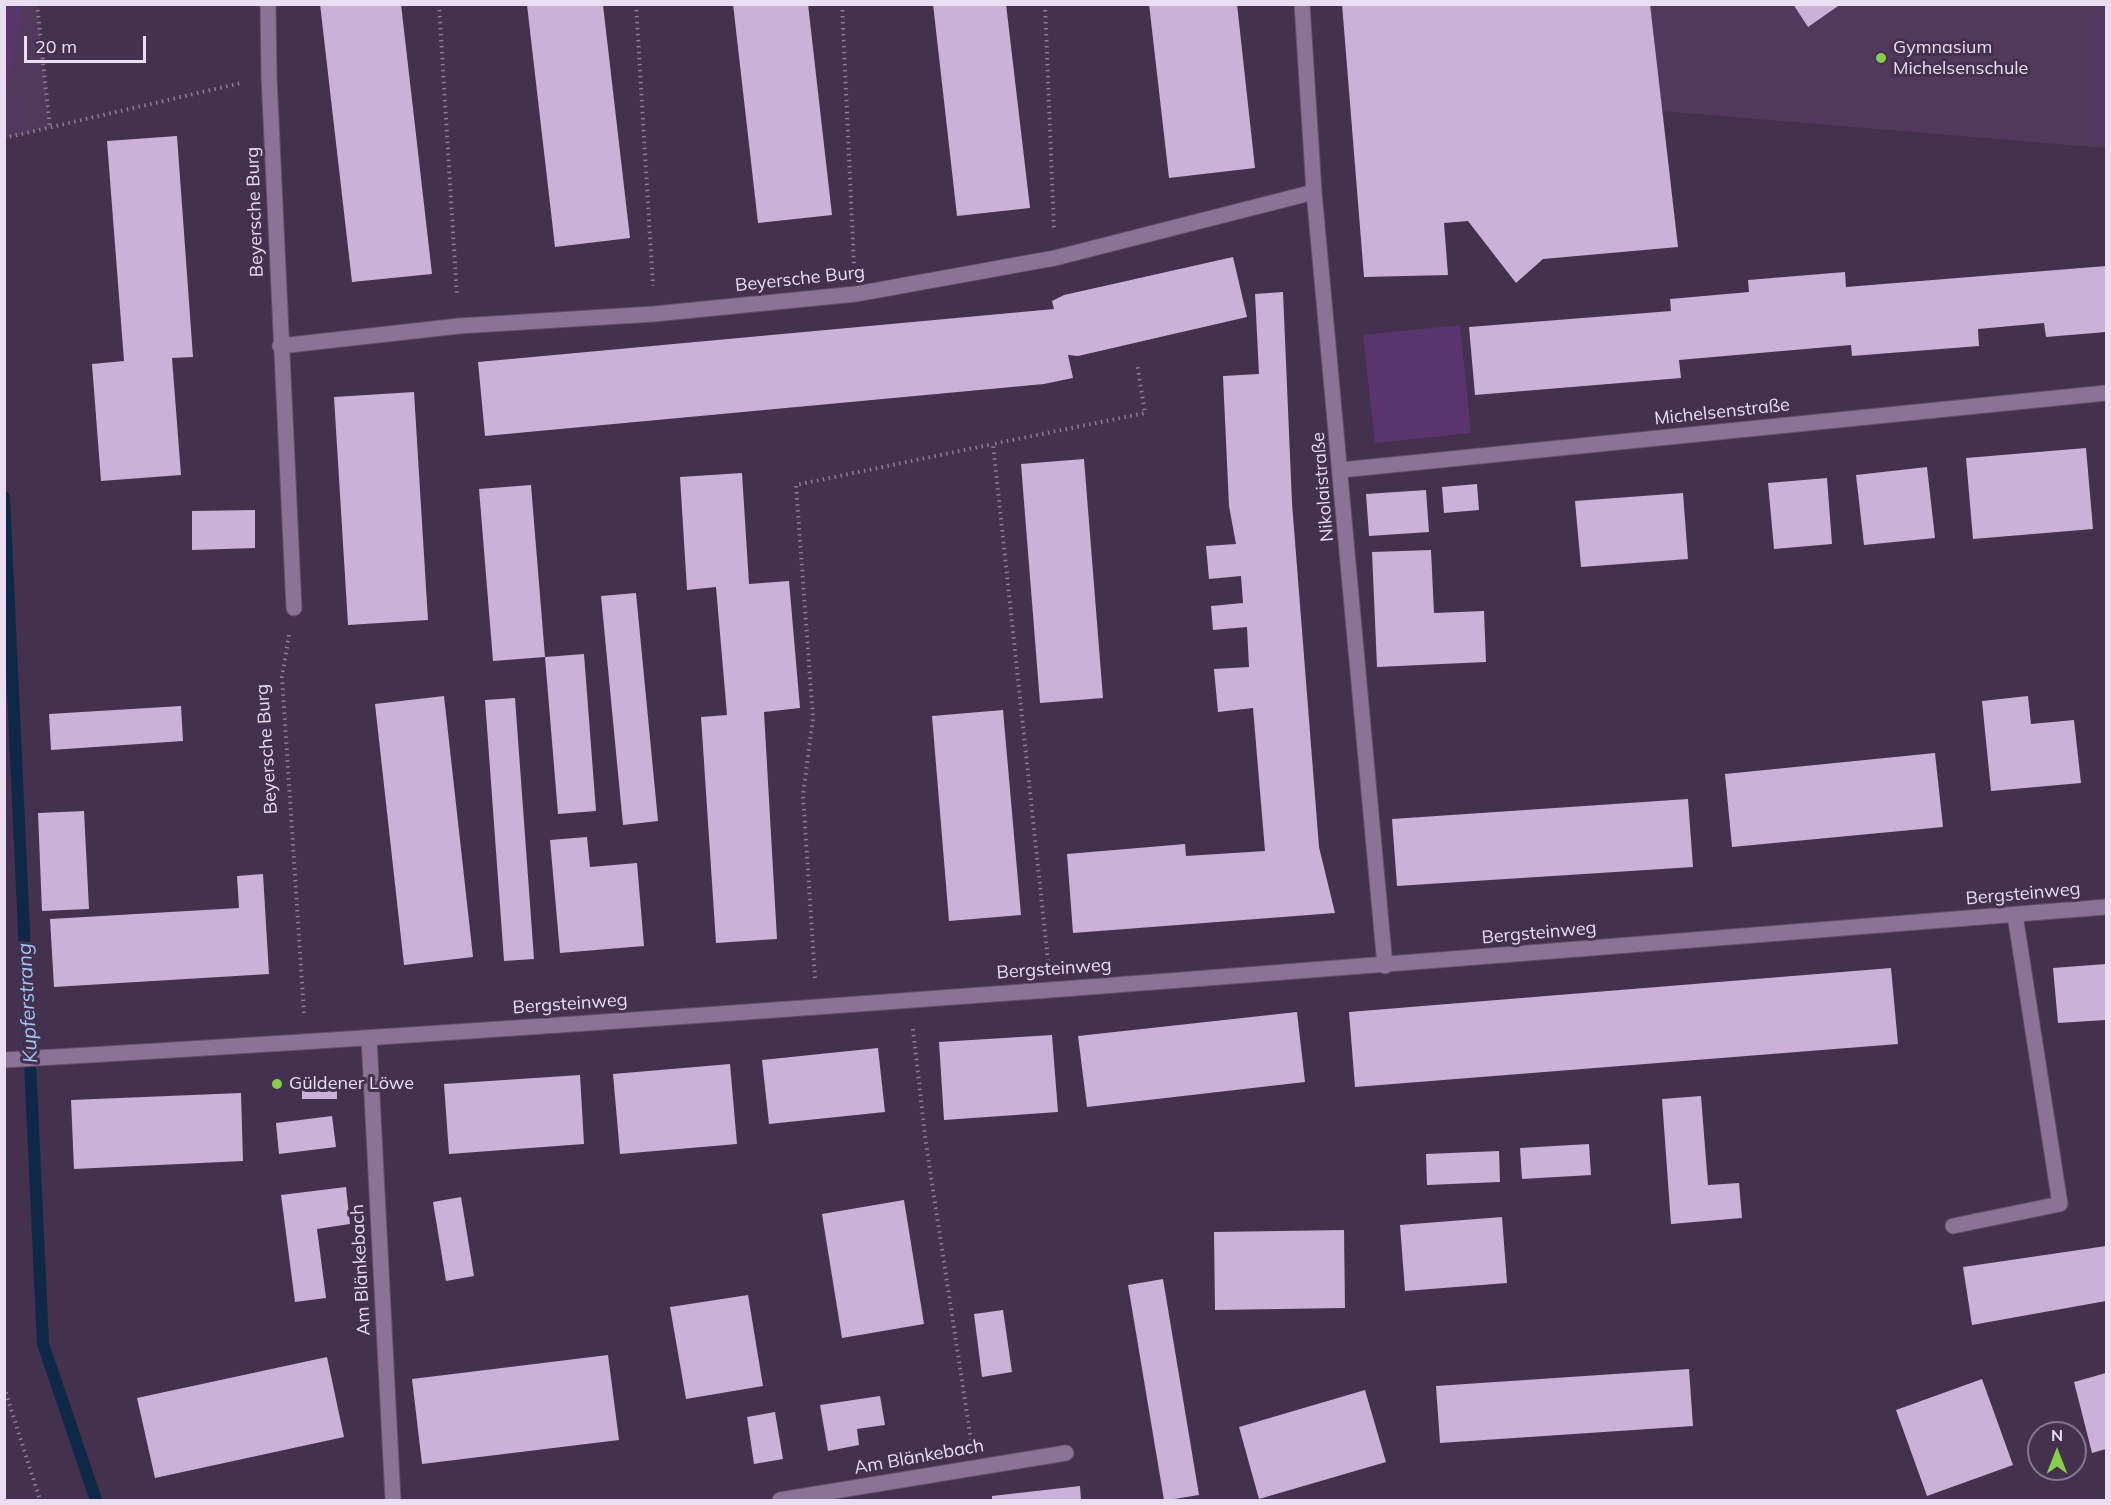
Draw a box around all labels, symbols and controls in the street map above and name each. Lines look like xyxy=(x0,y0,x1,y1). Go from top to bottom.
scale bar xyxy=(27,24,148,62)
text: 20 m xyxy=(35,35,77,58)
place label: Gymnasium Michelsenschule xyxy=(1893,37,2028,80)
marker: Gymnasium Michelsenschule xyxy=(1874,51,1888,65)
street label: Beyersche Burg xyxy=(242,146,268,278)
street label: Beyersche Burg xyxy=(734,261,866,297)
street label: Michelsenstraße xyxy=(1653,394,1791,430)
street label: Nikolaistraße xyxy=(1307,431,1339,543)
street label: Beyersche Burg xyxy=(252,683,282,815)
street label: Bergsteinweg xyxy=(1965,878,2081,910)
street label: Bergsteinweg xyxy=(1481,917,1597,949)
water label: Kupferstrang xyxy=(13,942,43,1064)
street label: Bergsteinweg xyxy=(996,954,1112,984)
street label: Bergsteinweg xyxy=(512,989,628,1019)
place label: Güldener Löwe xyxy=(289,1073,414,1095)
marker: Güldener Löwe xyxy=(270,1077,284,1091)
street label: Am Blänkebach xyxy=(347,1204,375,1336)
north arrow xyxy=(2027,1421,2087,1481)
text: N xyxy=(2051,1425,2063,1445)
street label: Am Blänkebach xyxy=(852,1435,986,1479)

